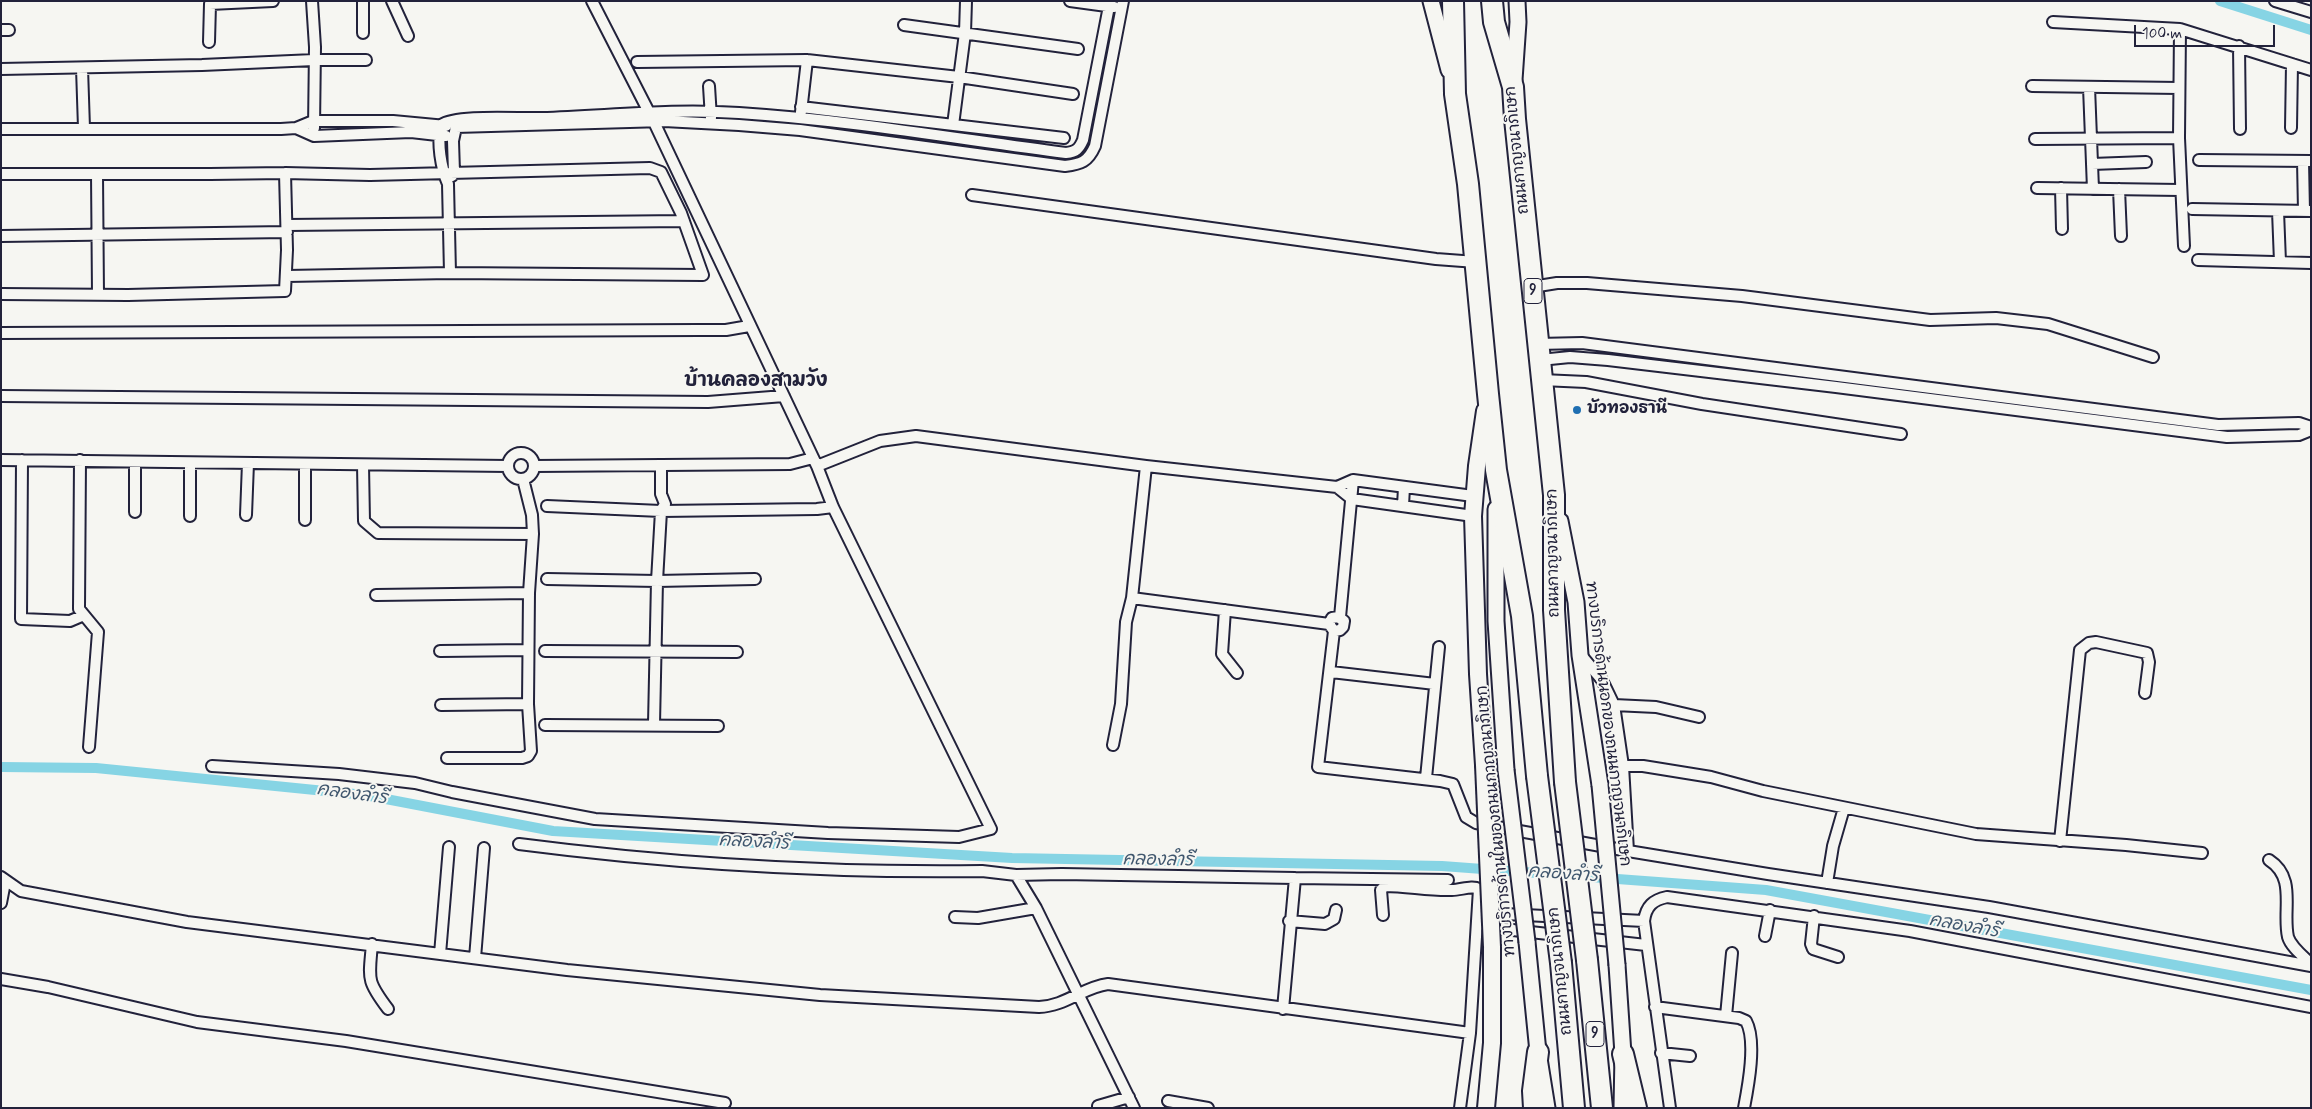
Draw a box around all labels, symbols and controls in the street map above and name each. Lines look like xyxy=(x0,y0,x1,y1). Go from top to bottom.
scale bar xyxy=(2137,15,2278,47)
text: 100 m xyxy=(2142,24,2182,44)
street label: ถนนกาญจนาภิเษก xyxy=(1502,85,1534,215)
road number: 9 xyxy=(1524,278,1542,304)
district label: บ้านคลองสามวัง xyxy=(684,371,828,393)
place label: บัวทองธานี xyxy=(1587,400,1667,420)
marker: บัวทองธานี xyxy=(1571,404,1583,416)
street label: ถนนกาญจนาภิเษก xyxy=(1543,488,1565,618)
street label: ทางบริการด้านนอกของถนนกาญจนาภิเษก xyxy=(1580,581,1634,867)
street label: ทางบริการด้านในของถนนกาญจนาภิเษก xyxy=(1473,684,1521,958)
water label: คลองลำรี xyxy=(315,779,389,811)
water label: คลองลำรี xyxy=(718,830,790,856)
water label: คลองลำรี xyxy=(1122,850,1194,872)
water label: คลองลำรี xyxy=(1527,862,1599,888)
street label: ถนนกาญจนาภิเษก xyxy=(1545,906,1577,1036)
water label: คลองลำรี xyxy=(1927,910,2001,944)
road number: 9 xyxy=(1586,1022,1604,1046)

